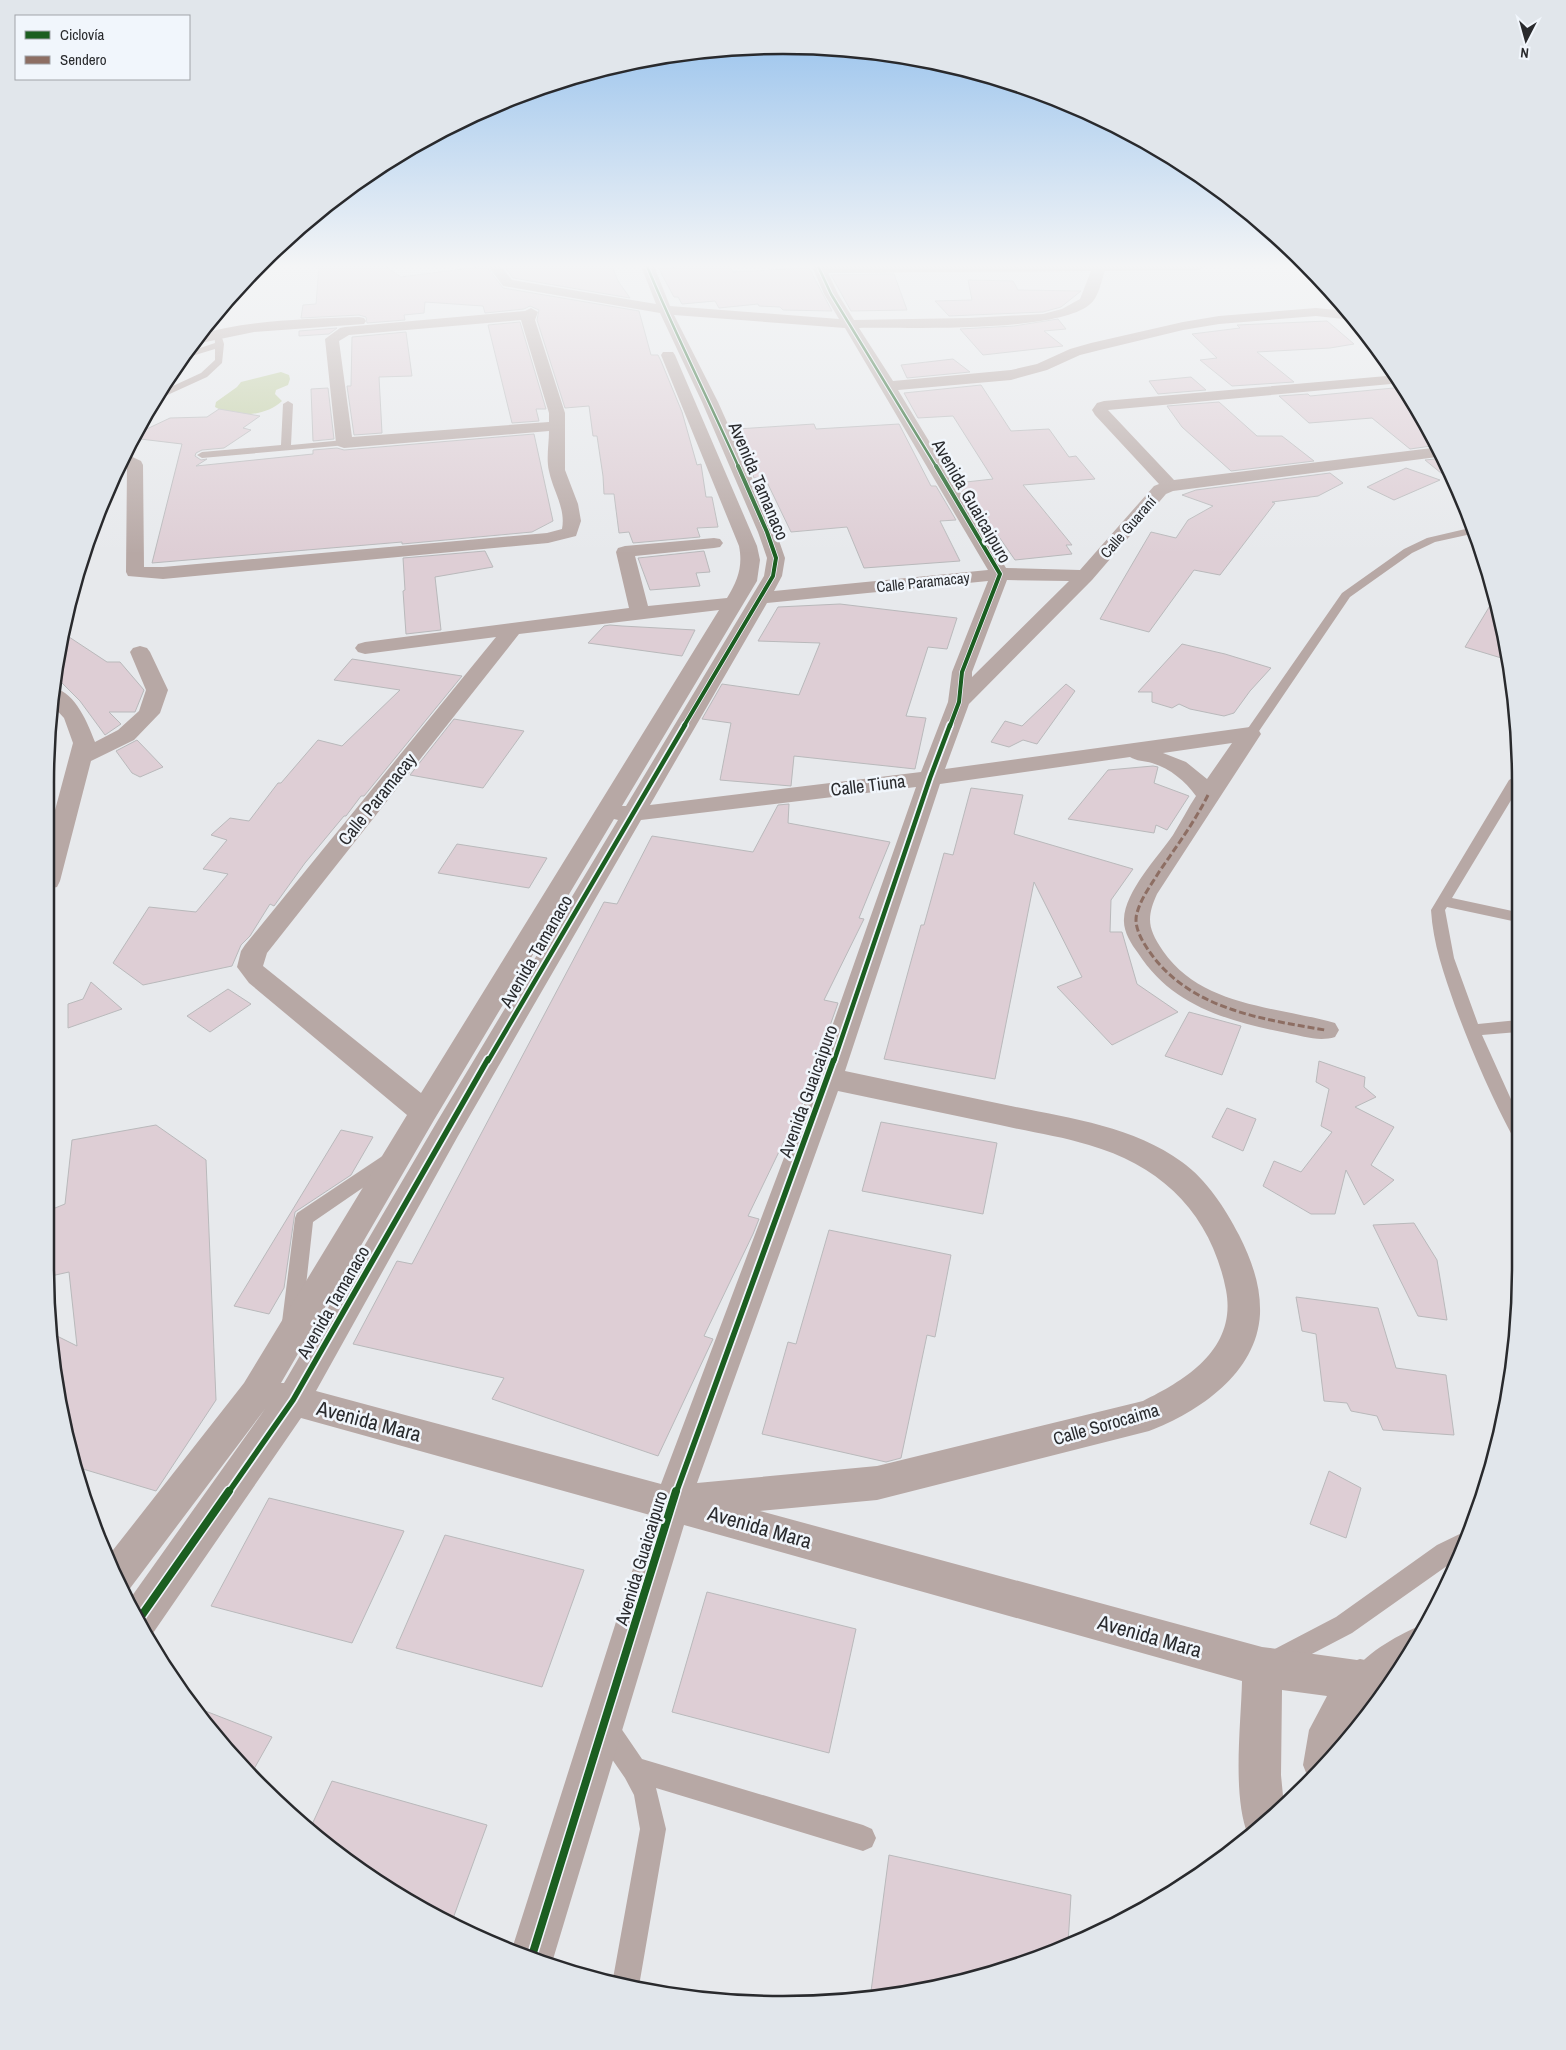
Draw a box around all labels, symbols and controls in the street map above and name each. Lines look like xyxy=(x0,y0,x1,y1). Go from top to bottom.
legend xyxy=(15,15,190,80)
north arrow xyxy=(1501,15,1551,65)
text: Ciclovía xyxy=(60,24,105,45)
text: N xyxy=(1520,44,1530,62)
text: Sendero xyxy=(60,49,107,70)
street label: Avenida Tamanaco xyxy=(722,417,795,544)
street label: Avenida Guaicaipuro xyxy=(926,434,1018,568)
street label: Calle Guaraní xyxy=(1095,491,1161,563)
street label: Calle Paramacay xyxy=(875,567,972,597)
street label: Calle Paramacay xyxy=(332,747,422,851)
street label: Calle Tiuna xyxy=(829,768,907,802)
street label: Avenida Tamanaco xyxy=(493,890,578,1013)
street label: Avenida Guaicaipuro xyxy=(772,1021,844,1162)
street label: Avenida Tamanaco xyxy=(290,1241,375,1364)
street label: Avenida Mara xyxy=(313,1393,425,1449)
street label: Calle Sorocaima xyxy=(1050,1397,1162,1451)
street label: Avenida Guaicaipuro xyxy=(608,1488,673,1629)
street label: Avenida Mara xyxy=(704,1498,816,1556)
street label: Avenida Mara xyxy=(1094,1607,1206,1665)

